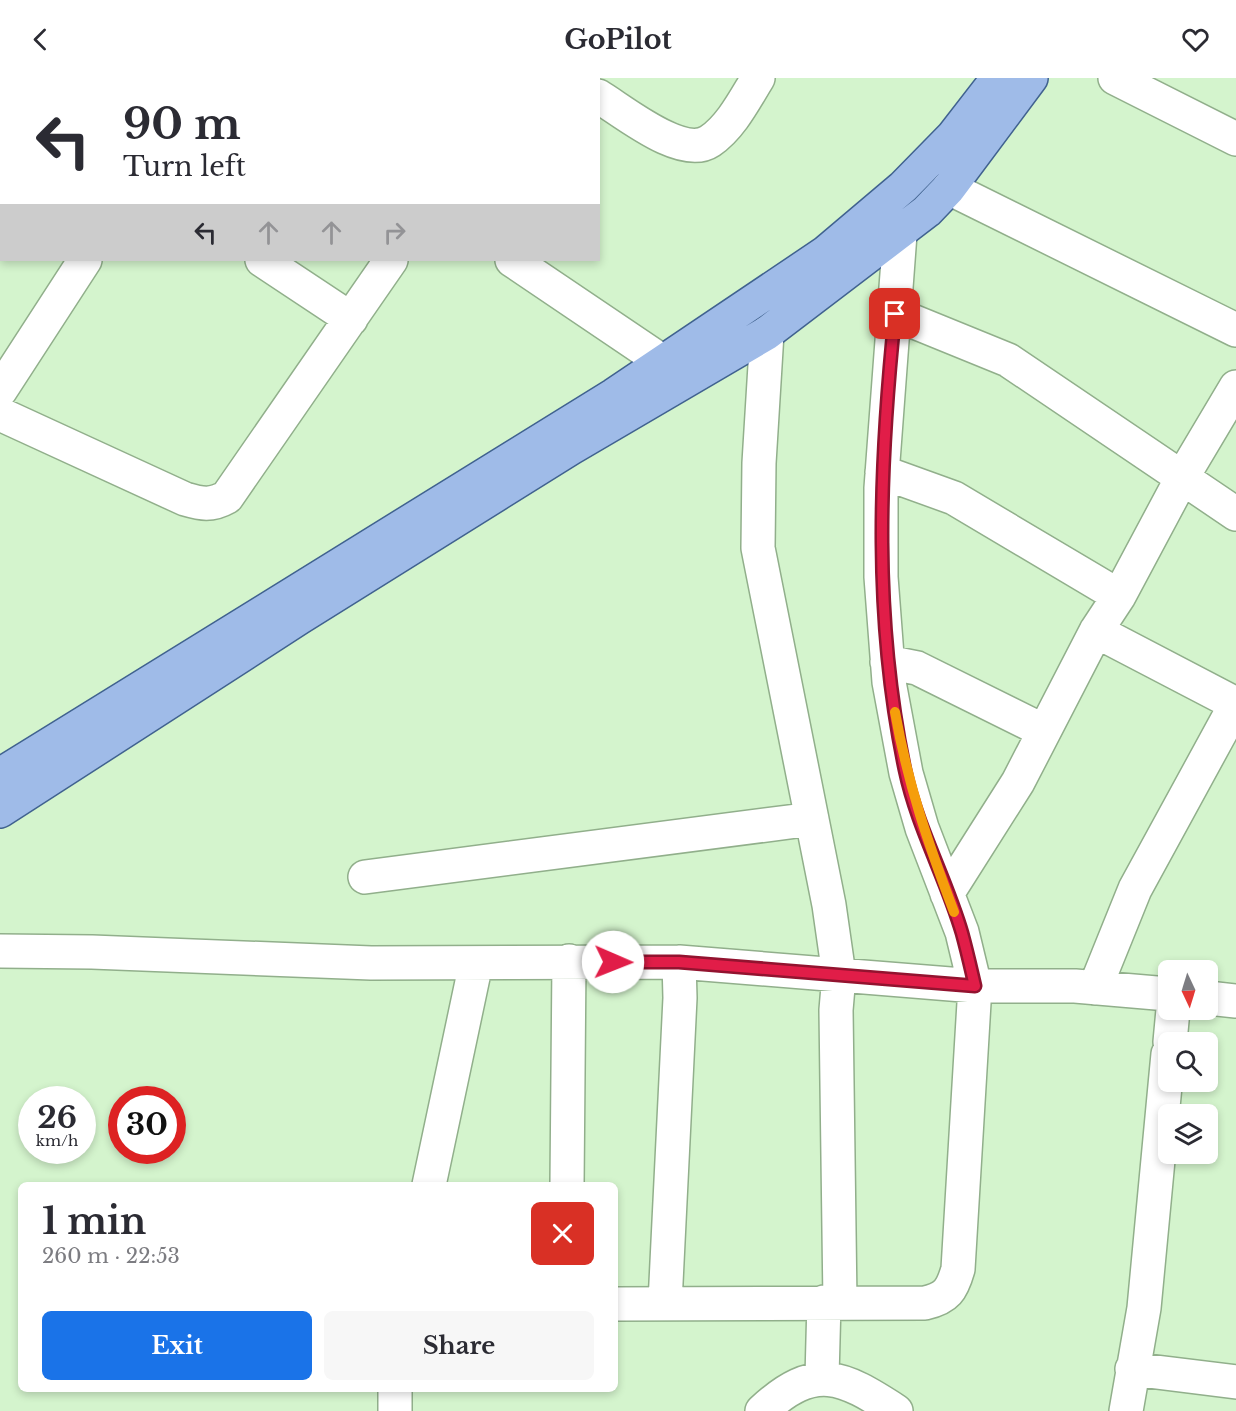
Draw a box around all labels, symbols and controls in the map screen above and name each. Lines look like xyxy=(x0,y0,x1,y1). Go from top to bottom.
icon: back xyxy=(24,23,57,56)
text: GoPilot xyxy=(564,23,672,56)
icon: heart xyxy=(1179,23,1212,56)
text: 90 m xyxy=(123,98,241,150)
icon: left xyxy=(24,102,102,180)
text: Turn left xyxy=(123,150,246,183)
icon: left xyxy=(189,216,222,249)
icon: ahead xyxy=(252,216,285,249)
icon: ahead xyxy=(315,216,348,249)
icon: right xyxy=(378,216,411,249)
pin xyxy=(869,288,920,339)
icon: arrive xyxy=(878,297,911,330)
position arrow xyxy=(581,930,645,994)
north arrow xyxy=(1158,960,1218,1020)
map controls xyxy=(1158,960,1218,1164)
button: search xyxy=(1158,1032,1218,1092)
speed limit sign: 30 xyxy=(108,1086,186,1164)
text: 26 xyxy=(37,1099,77,1136)
button: layers xyxy=(1158,1104,1218,1164)
text: km/h xyxy=(36,1131,78,1150)
text: 1 min xyxy=(42,1199,146,1244)
button: close xyxy=(531,1202,594,1265)
text: 260 m · 22:53 xyxy=(42,1244,180,1268)
button: Exit xyxy=(42,1311,312,1380)
button: Share xyxy=(324,1311,594,1380)

